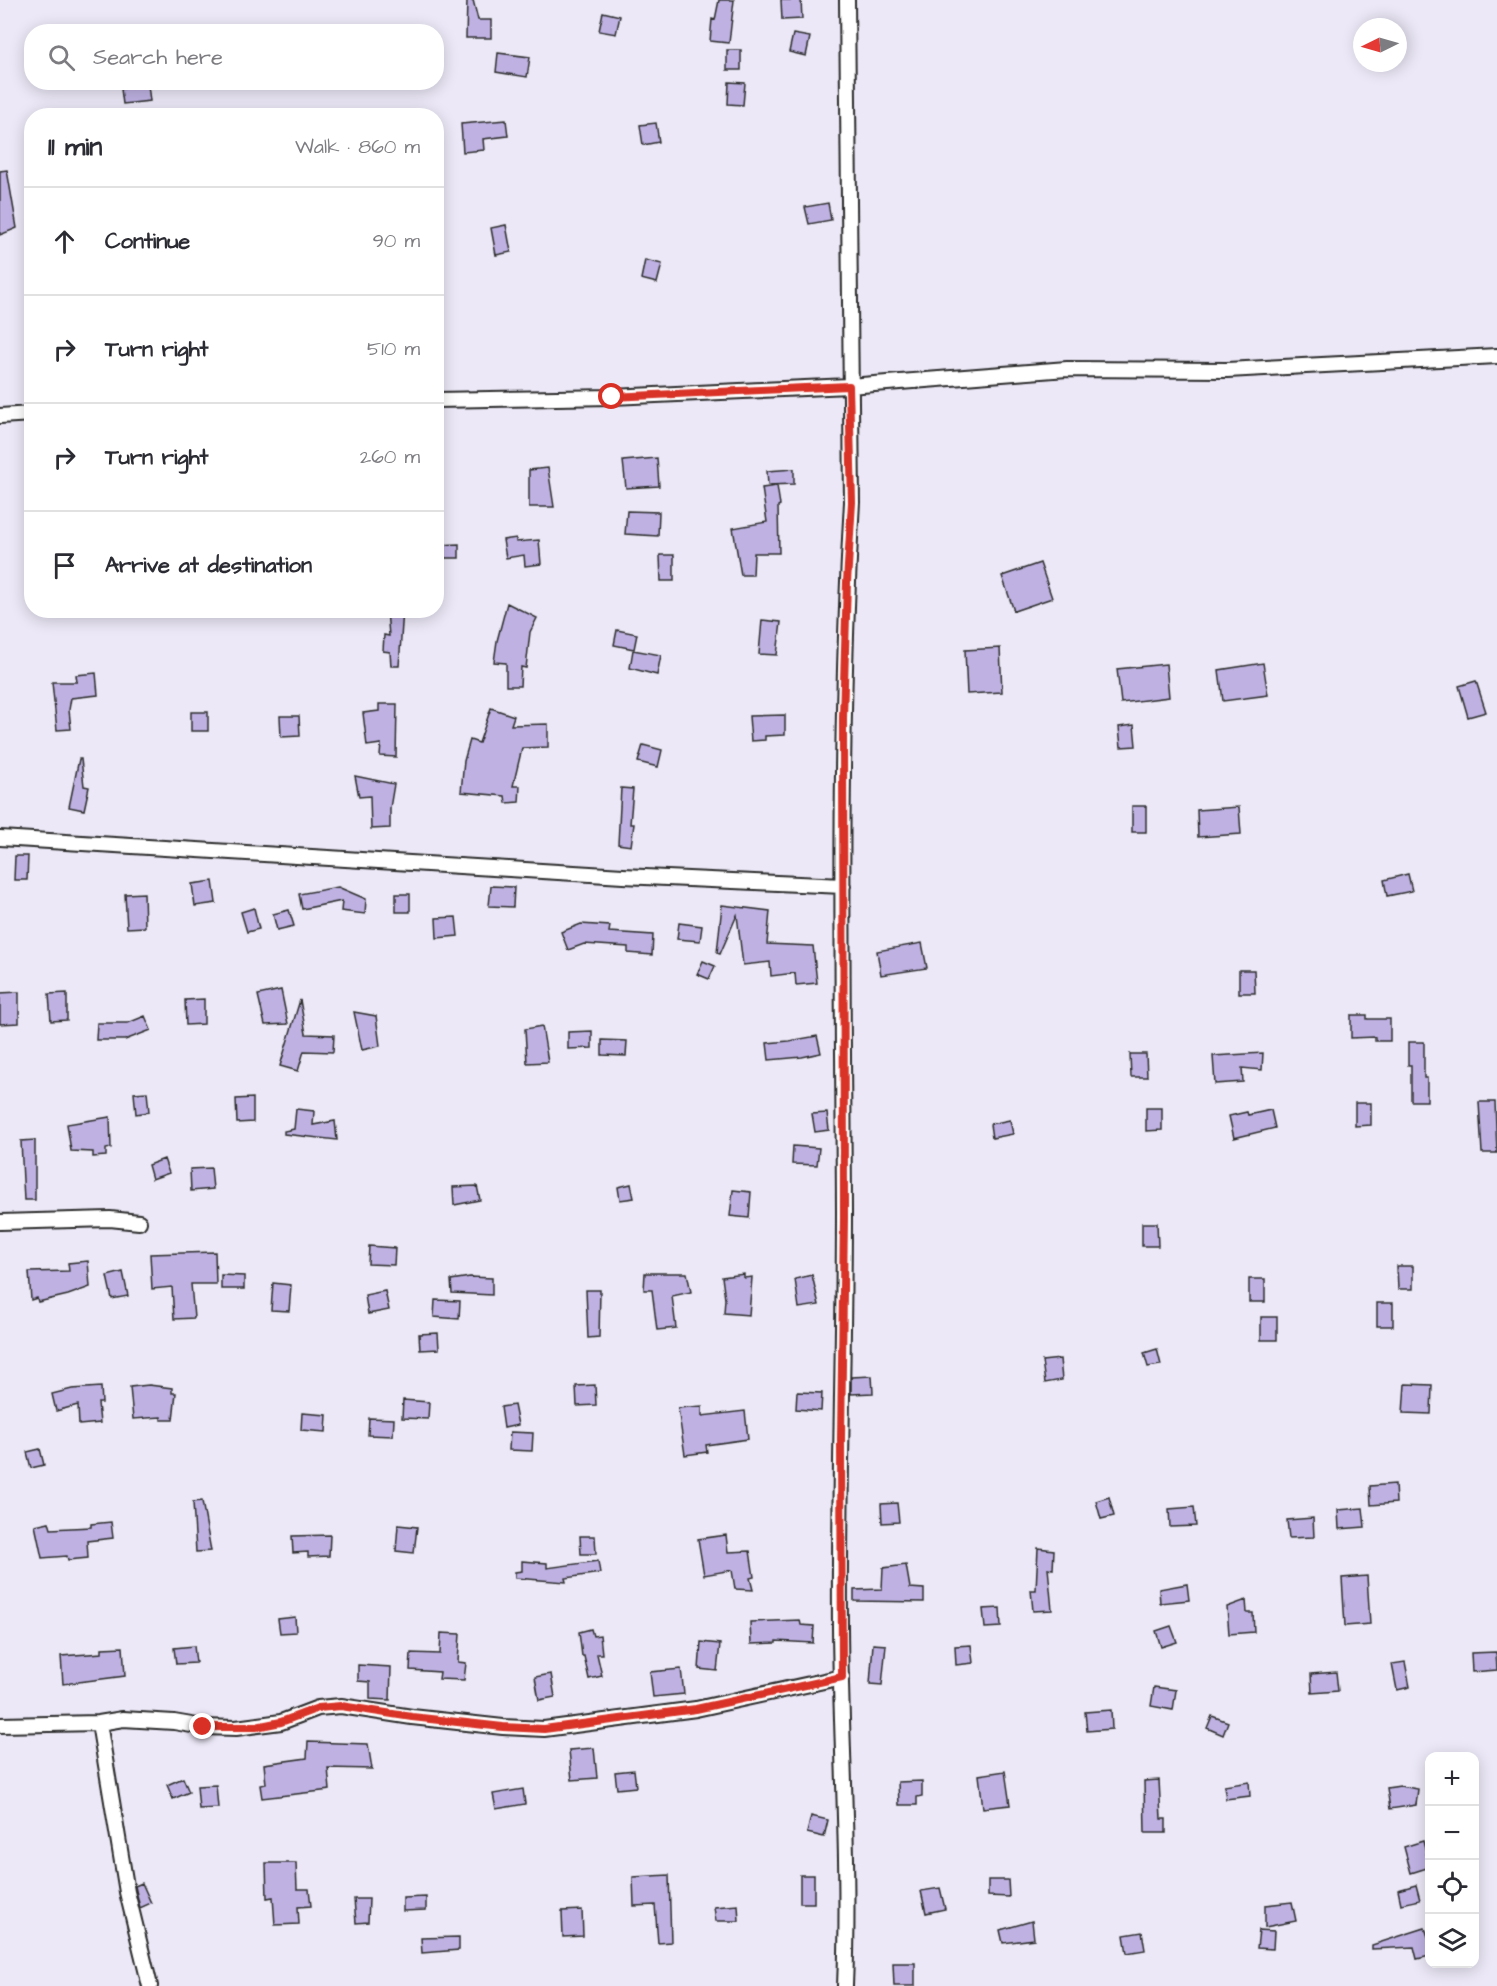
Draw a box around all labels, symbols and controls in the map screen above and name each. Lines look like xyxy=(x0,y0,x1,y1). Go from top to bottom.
north arrow xyxy=(1353,18,1407,72)
search box xyxy=(24,24,444,90)
icon: search xyxy=(45,41,78,74)
text: Search here xyxy=(93,42,223,73)
text: 11 min xyxy=(48,129,102,165)
text: Walk · 860 m xyxy=(295,133,420,161)
icon: ahead xyxy=(48,225,81,258)
text: Continue xyxy=(105,226,190,257)
text: 90 m xyxy=(372,227,420,255)
icon: right xyxy=(48,333,81,366)
text: Turn right xyxy=(105,334,208,365)
text: 510 m xyxy=(367,335,420,363)
route start xyxy=(598,383,624,409)
icon: right xyxy=(48,441,81,474)
text: Turn right xyxy=(105,442,208,473)
text: 260 m xyxy=(360,443,420,471)
icon: arrive xyxy=(48,549,81,582)
text: Arrive at destination xyxy=(105,550,312,581)
route end xyxy=(189,1713,215,1739)
map controls xyxy=(1425,1752,1479,1968)
button: + xyxy=(1425,1752,1479,1806)
button: − xyxy=(1425,1806,1479,1860)
button: locate xyxy=(1425,1860,1479,1914)
button: layers xyxy=(1425,1914,1479,1968)

